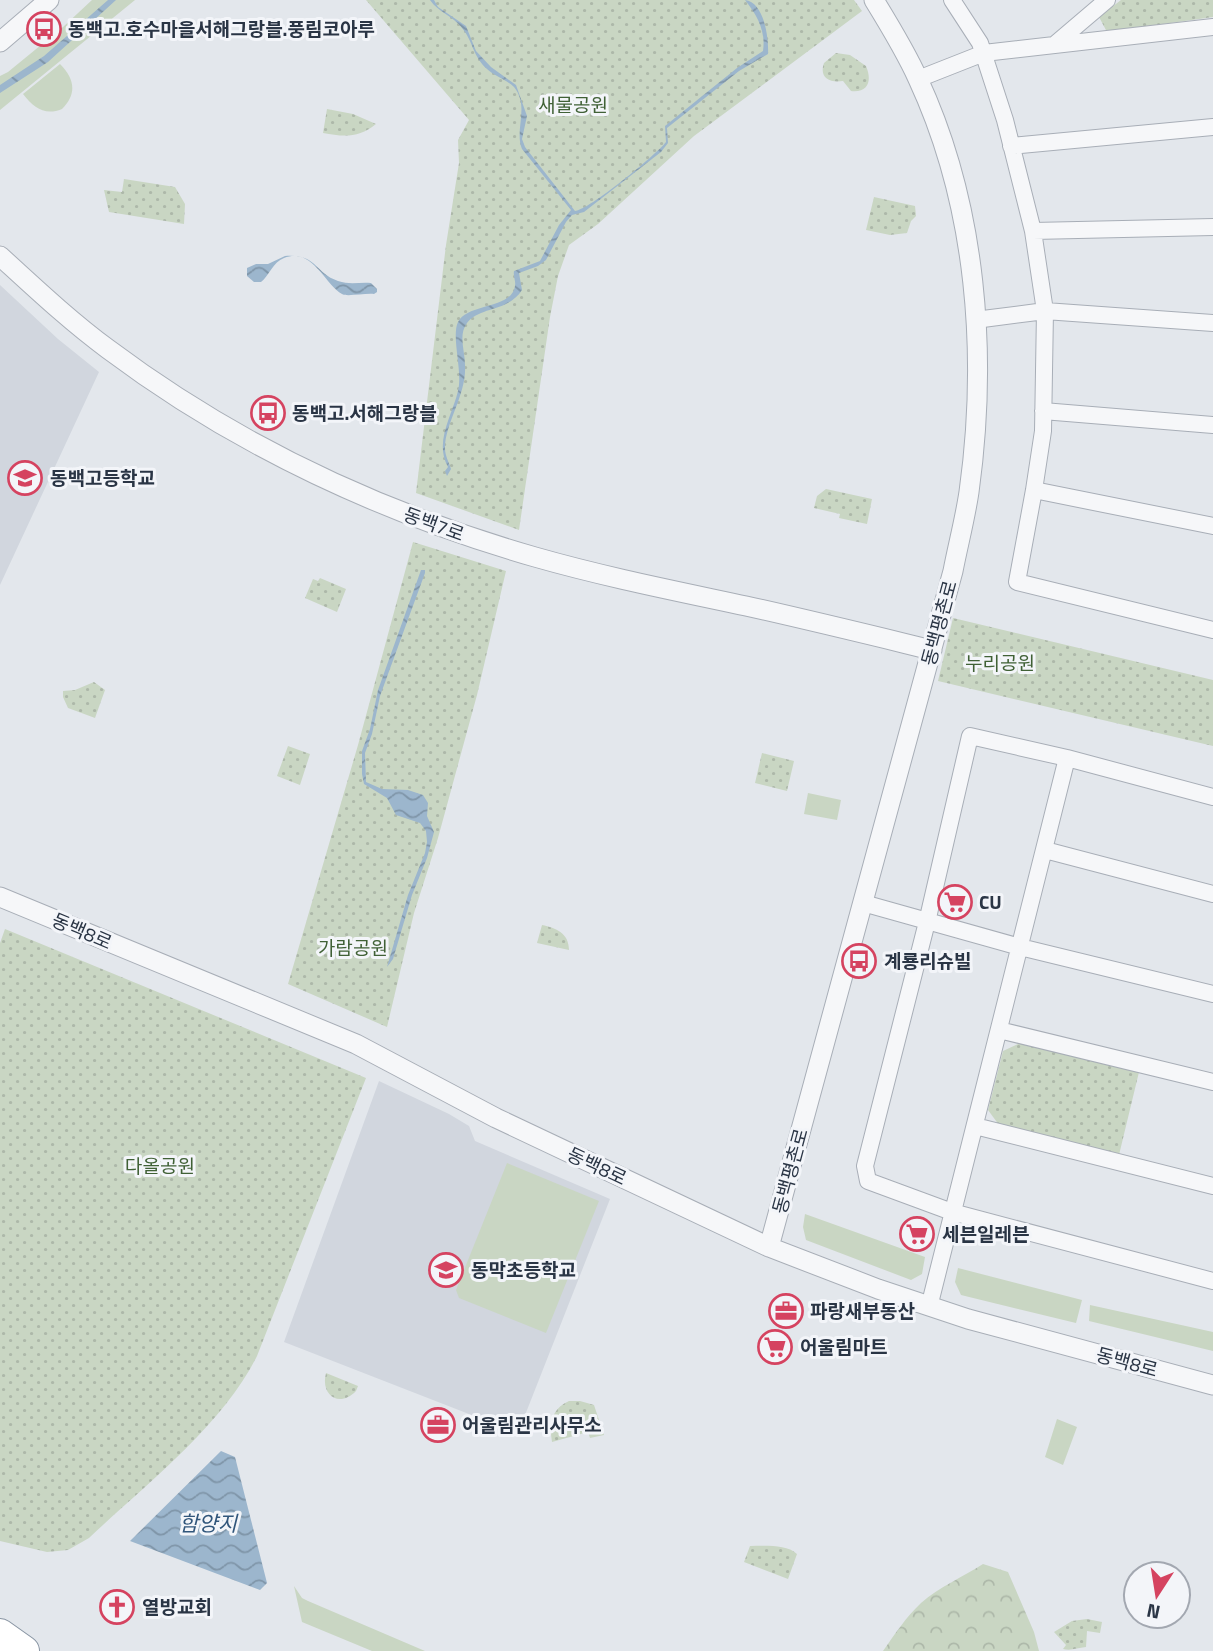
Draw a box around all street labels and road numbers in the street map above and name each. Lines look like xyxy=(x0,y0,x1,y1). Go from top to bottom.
street label: 동백7로 xyxy=(400,499,469,548)
street label: 동백평촌로 xyxy=(913,577,964,669)
street label: 동백8로 xyxy=(47,905,117,956)
street label: 동백평촌로 xyxy=(764,1125,815,1217)
street label: 동백8로 xyxy=(562,1139,632,1192)
street label: 동백8로 xyxy=(1093,1339,1161,1384)

